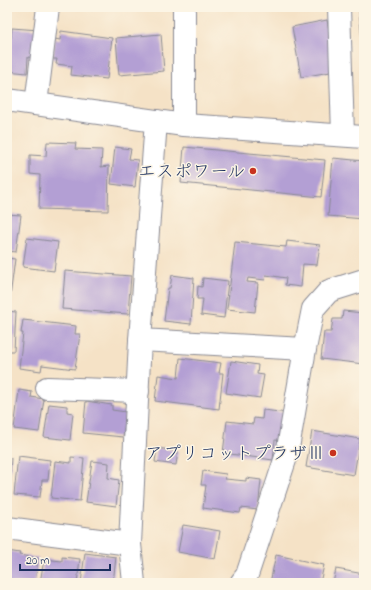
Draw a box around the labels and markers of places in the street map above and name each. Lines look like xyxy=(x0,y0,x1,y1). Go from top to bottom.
place label: エスポワール xyxy=(138,160,245,186)
marker: エスポワール xyxy=(248,166,258,176)
place label: アプリコットプラザⅢ xyxy=(145,442,325,468)
marker: アプリコットプラザⅢ xyxy=(328,448,338,458)

